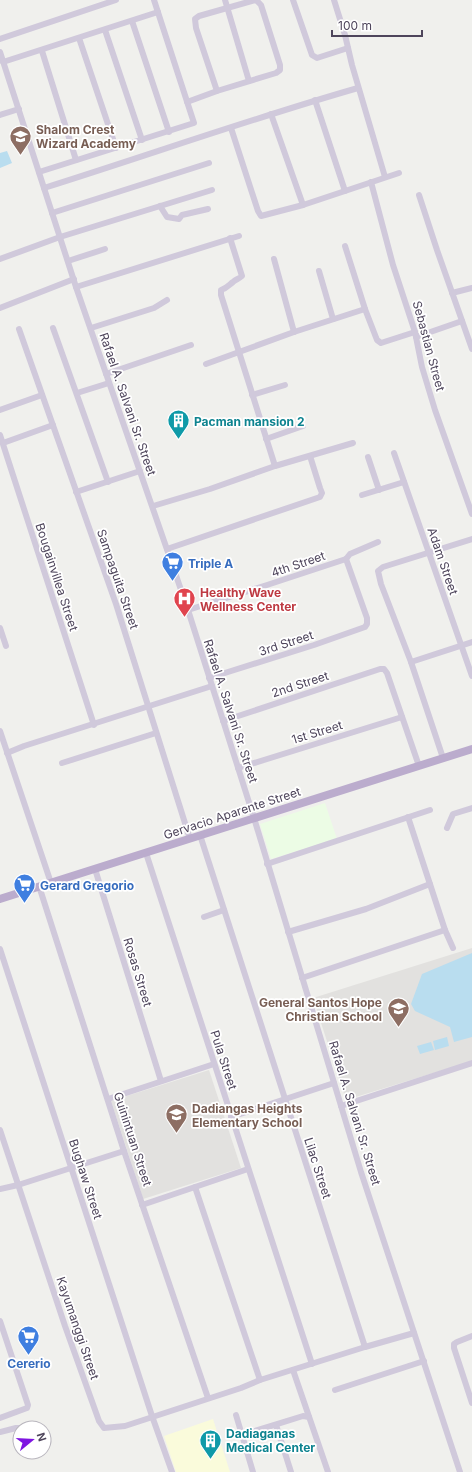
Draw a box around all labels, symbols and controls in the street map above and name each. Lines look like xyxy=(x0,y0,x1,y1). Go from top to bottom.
scale bar xyxy=(332,12,422,38)
text: 100 m xyxy=(338,18,372,33)
place label: Shalom Crest Wizard Academy xyxy=(36,122,137,151)
school or university icon: Shalom Crest Wizard Academy xyxy=(7,123,33,156)
street label: Sebastian Street xyxy=(410,299,448,393)
street label: Rafael A. Salvani Sr. Street xyxy=(96,331,160,477)
building icon: Pacman mansion 2 xyxy=(165,408,191,441)
place label: Pacman mansion 2 xyxy=(194,414,304,429)
street label: Bougainvillea Street xyxy=(32,521,82,633)
street label: Adam Street xyxy=(424,525,462,597)
street label: Sampaguita Street xyxy=(94,527,142,631)
street label: 4th Street xyxy=(269,548,327,580)
supermarket icon: Triple A xyxy=(159,550,185,583)
place label: Triple A xyxy=(188,556,233,571)
place label: Healthy Wave Wellness Center xyxy=(200,585,296,614)
hospital icon: Healthy Wave Wellness Center xyxy=(171,586,197,619)
street label: 3rd Street xyxy=(257,627,315,659)
street label: Rafael A. Salvani Sr. Street xyxy=(201,637,261,785)
street label: 2nd Street xyxy=(270,668,330,700)
street label: 1st Street xyxy=(290,717,344,747)
street label: Gervacio Aparente Street xyxy=(162,784,303,842)
supermarket icon: Gerard Gregorio xyxy=(12,872,38,905)
place label: Gerard Gregorio xyxy=(40,878,134,893)
street label: Rosas Street xyxy=(120,936,156,1008)
place label: General Santos Hope Christian School xyxy=(259,995,382,1024)
school or university icon: General Santos Hope Christian School xyxy=(385,996,411,1029)
street label: Pula Street xyxy=(207,1028,241,1092)
street label: Rafael A. Salvani Sr. Street xyxy=(326,1039,384,1187)
street label: Guinintuan Street xyxy=(111,1090,155,1188)
place label: Dadiangas Heights Elementary School xyxy=(192,1101,303,1130)
school or university icon: Dadiangas Heights Elementary School xyxy=(163,1102,189,1135)
street label: Lilac Street xyxy=(301,1136,335,1201)
street label: Bughaw Street xyxy=(66,1137,106,1221)
street label: Kayumanggi Street xyxy=(53,1275,103,1381)
supermarket icon: Cererio xyxy=(16,1323,42,1356)
place label: Cererio xyxy=(7,1356,51,1371)
north arrow xyxy=(12,1420,52,1460)
place label: Dadiaganas Medical Center xyxy=(226,1426,315,1455)
building icon: Dadiaganas Medical Center xyxy=(198,1427,224,1460)
text: N xyxy=(34,1431,49,1443)

